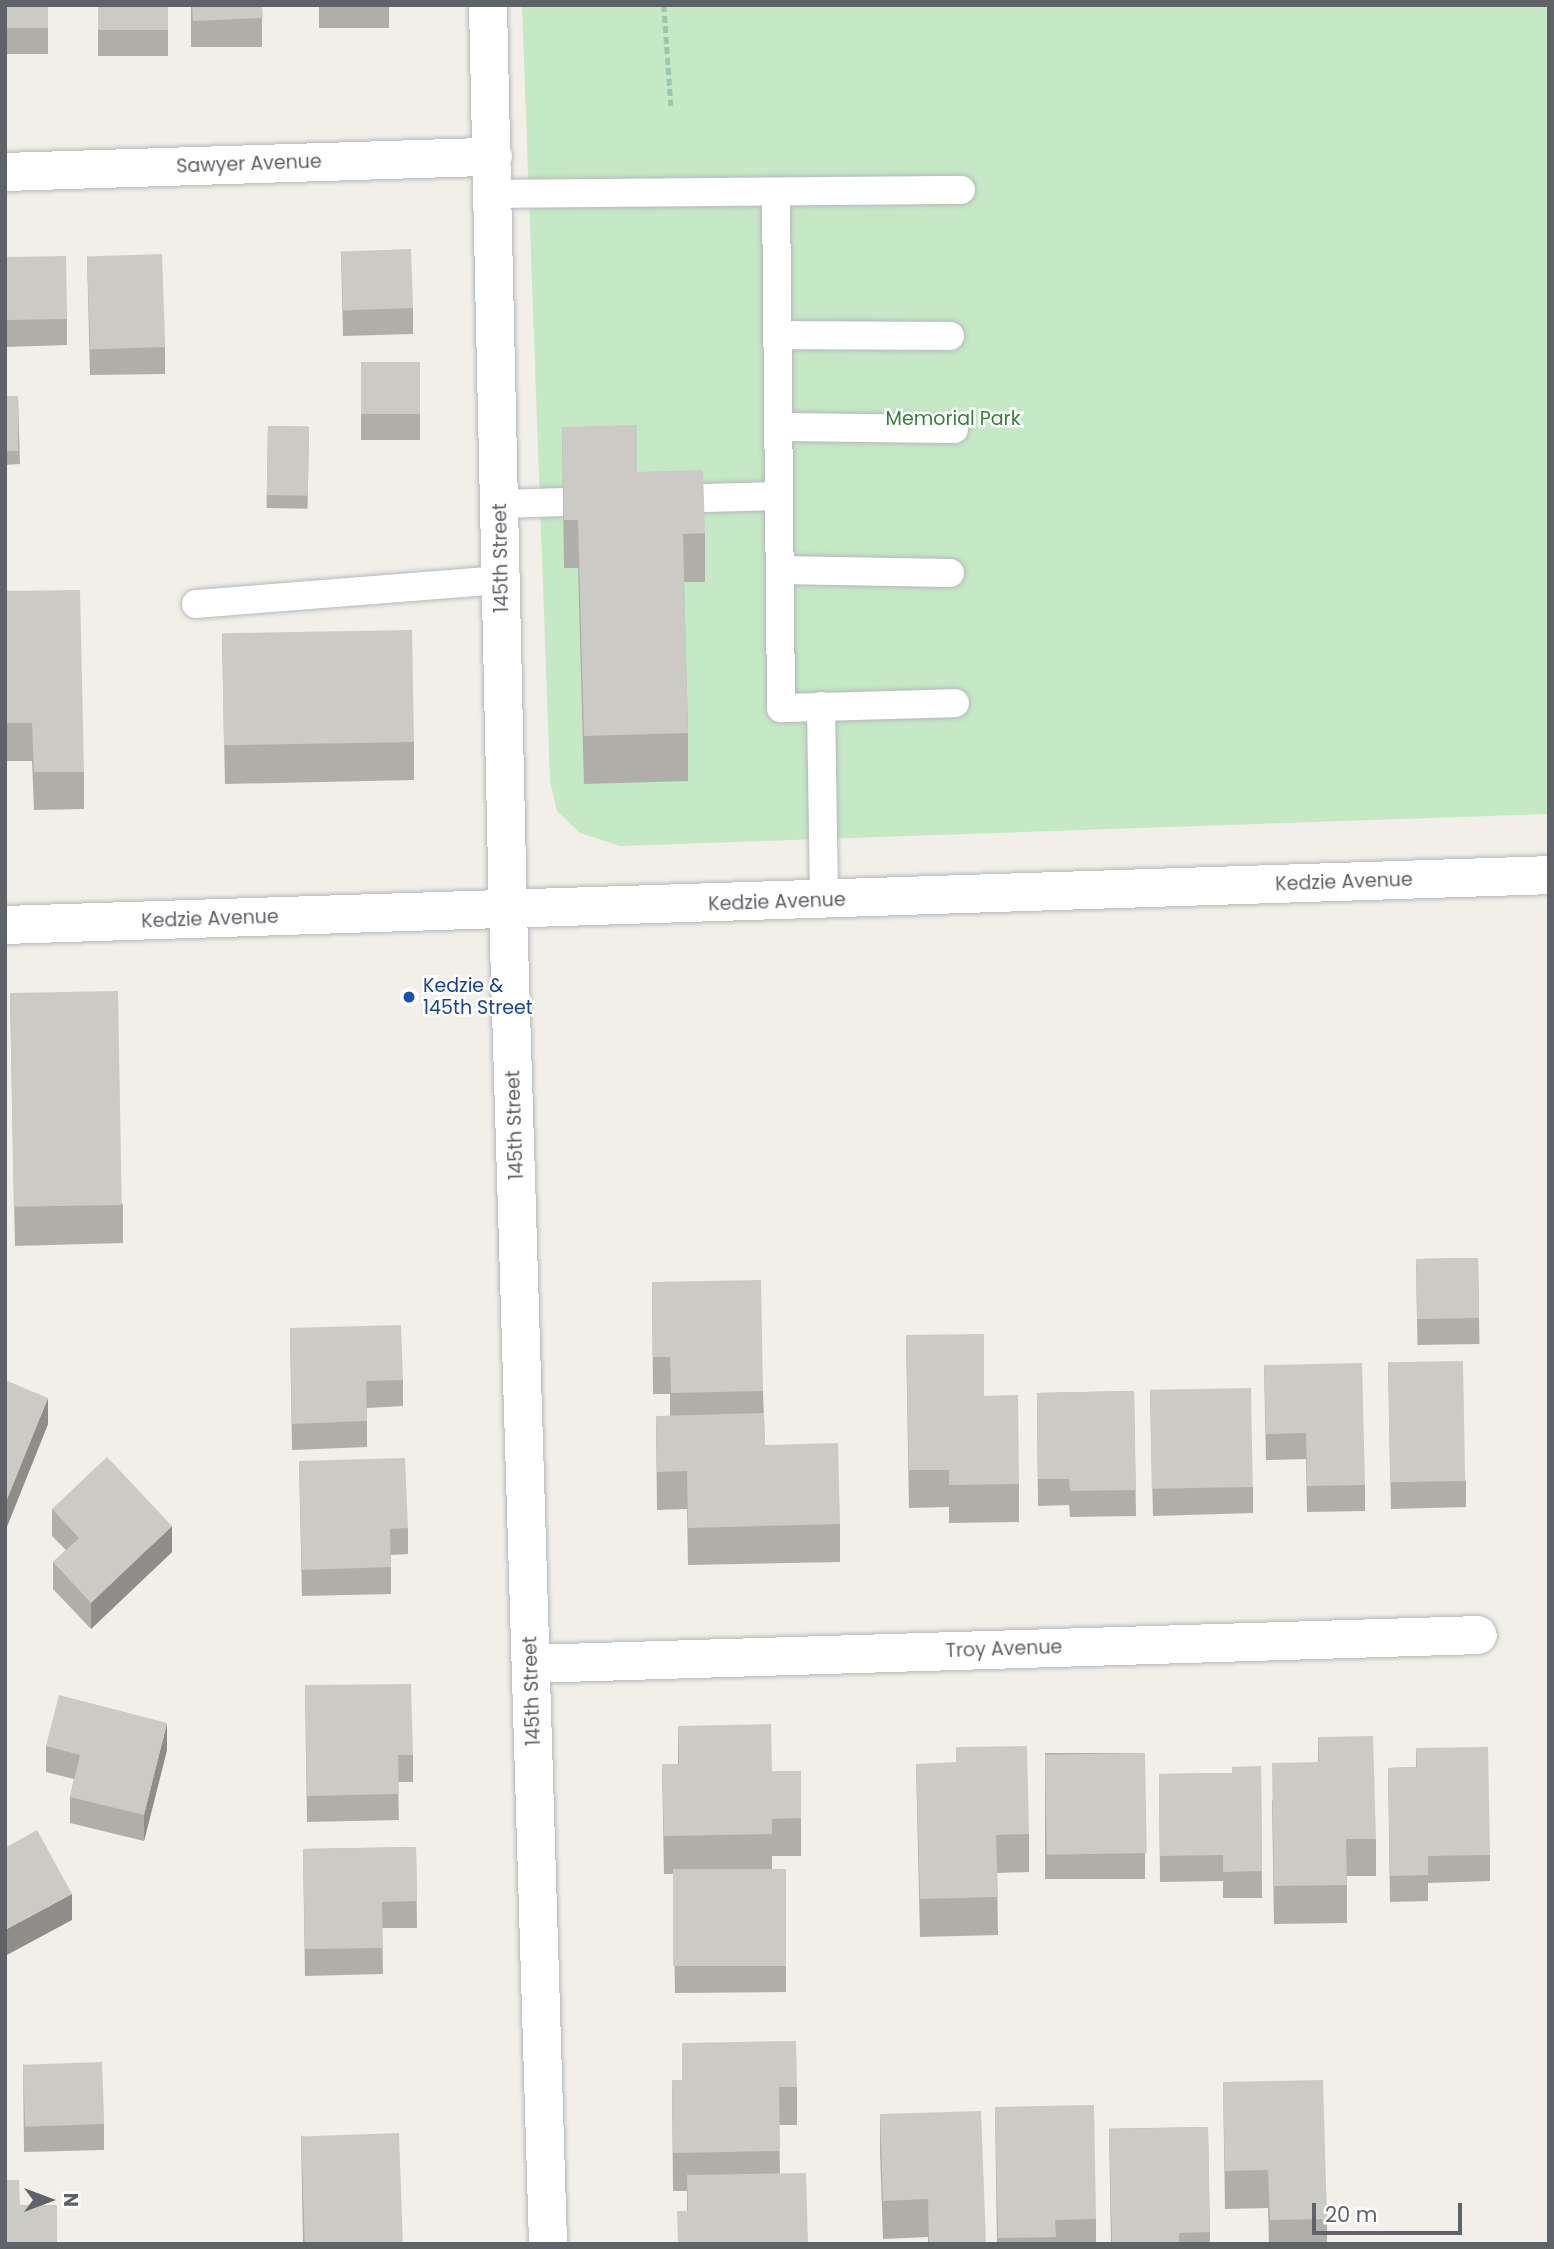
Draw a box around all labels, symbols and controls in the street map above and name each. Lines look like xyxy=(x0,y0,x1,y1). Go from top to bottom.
street label: Sawyer Avenue xyxy=(176,150,322,178)
park label: Memorial Park xyxy=(886,408,1020,430)
street label: 145th Street xyxy=(489,503,513,613)
street label: Kedzie Avenue xyxy=(1275,868,1413,896)
street label: Kedzie Avenue xyxy=(708,888,846,916)
street label: Kedzie Avenue xyxy=(141,905,279,933)
place label: Kedzie & 145th Street xyxy=(423,975,533,1019)
marker: Kedzie & 145th Street xyxy=(401,989,417,1005)
street label: 145th Street xyxy=(502,1070,528,1180)
street label: 145th Street xyxy=(519,1636,545,1746)
street label: Troy Avenue xyxy=(945,1636,1063,1662)
north arrow xyxy=(14,2165,84,2235)
scale bar xyxy=(1316,2190,1466,2234)
text: N xyxy=(57,2193,84,2207)
text: 20 m xyxy=(1325,2200,1378,2229)

